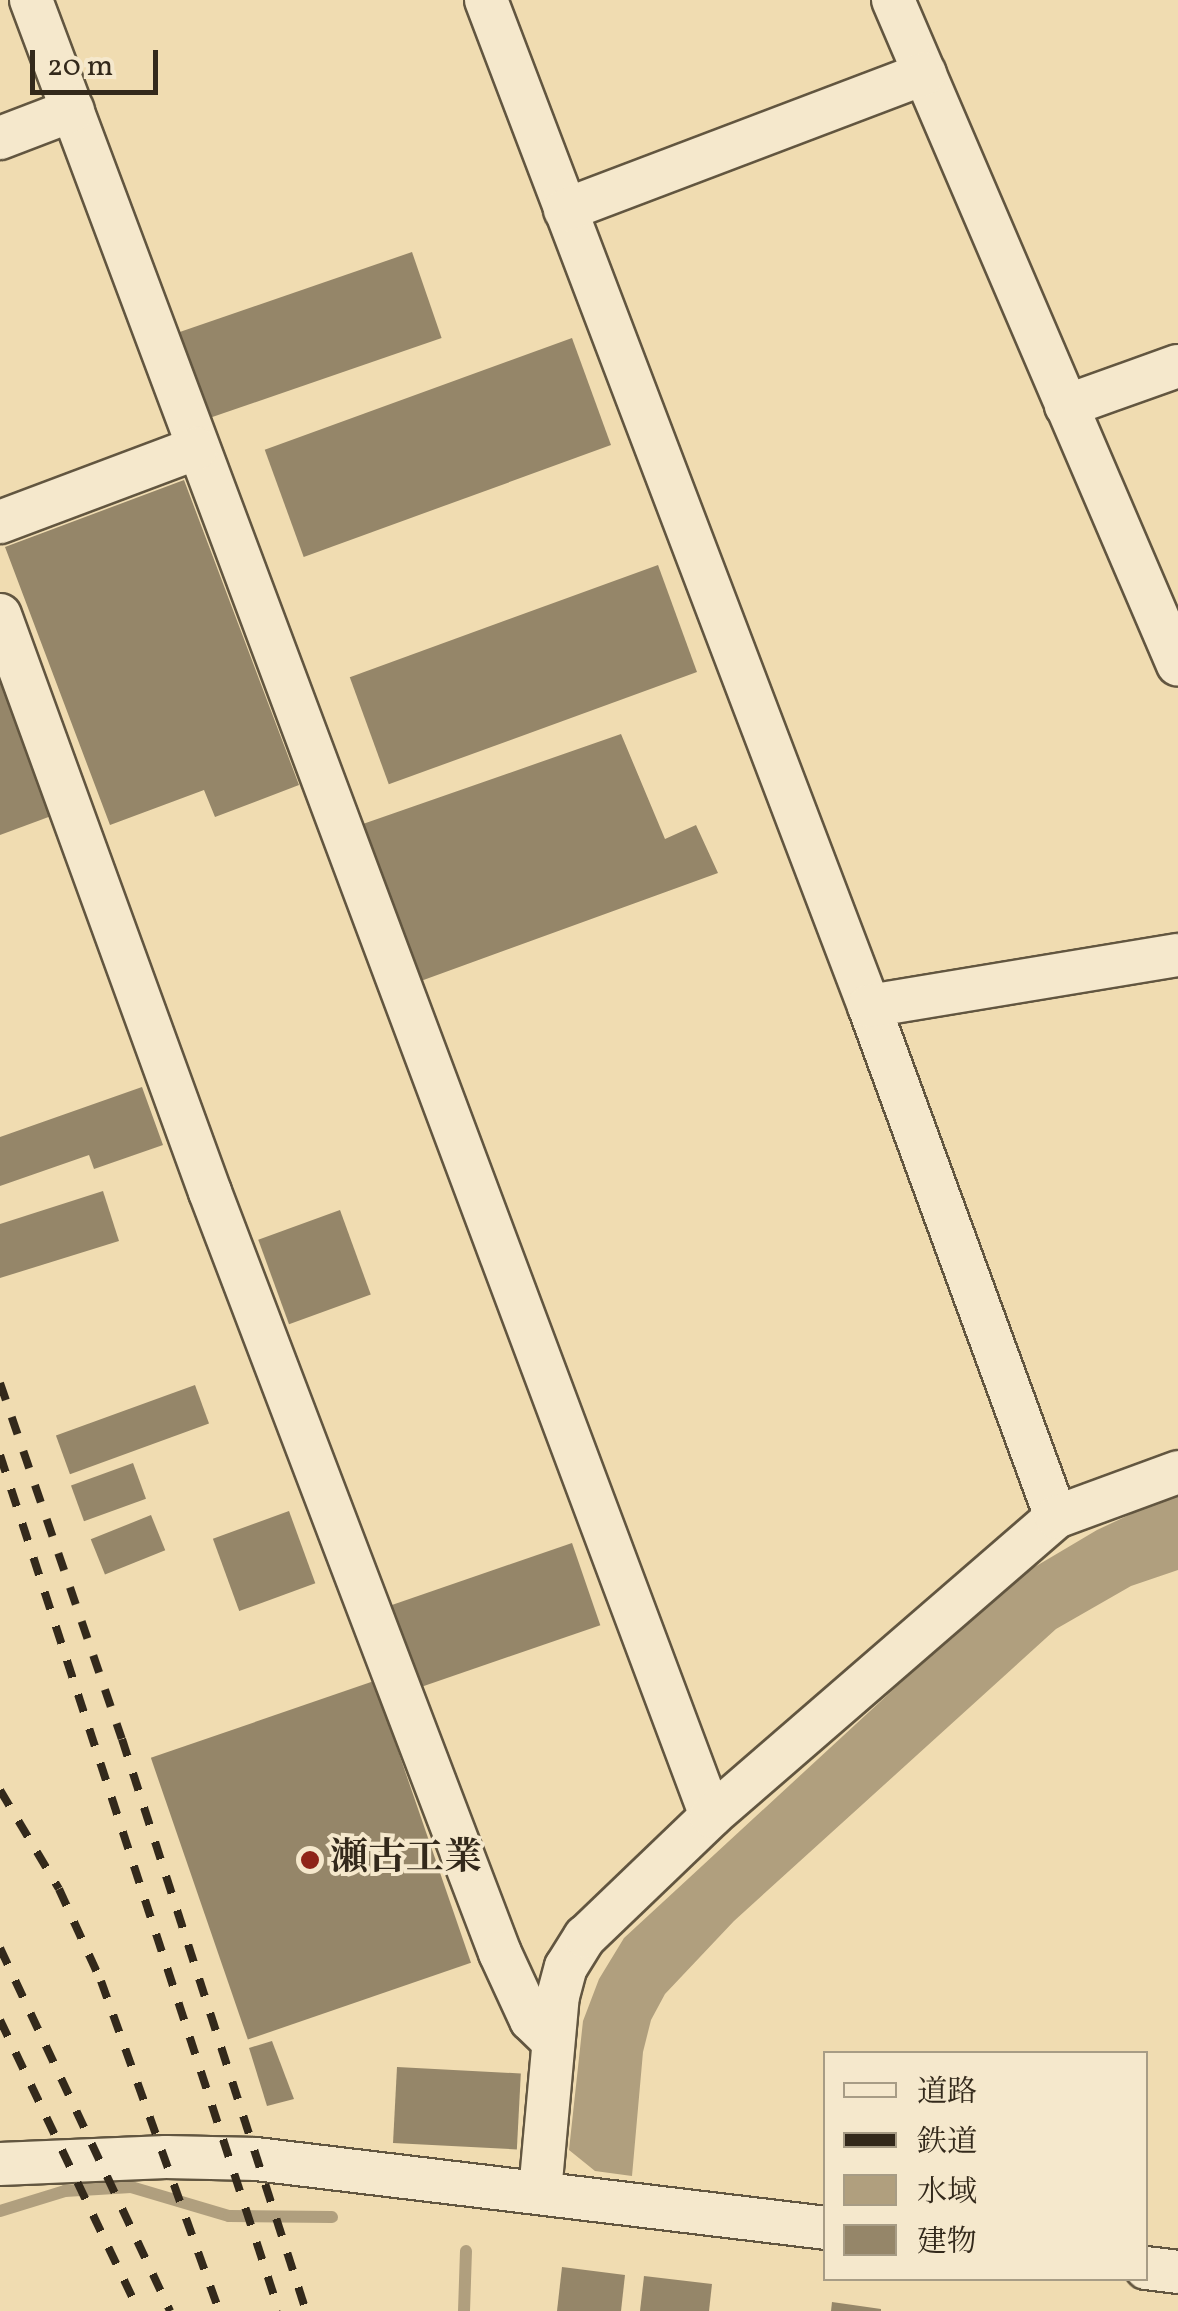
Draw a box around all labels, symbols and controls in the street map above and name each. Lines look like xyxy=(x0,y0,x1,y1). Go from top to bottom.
scale bar xyxy=(35,30,162,92)
text: 20 m xyxy=(47,46,113,88)
place label: 瀬古工業 xyxy=(330,1837,482,1883)
marker: 瀬古工業 xyxy=(299,1849,321,1871)
legend xyxy=(823,2051,1148,2281)
text: 道路 xyxy=(917,2072,977,2114)
text: 鉄道 xyxy=(917,2122,977,2164)
text: 水域 xyxy=(917,2172,977,2214)
text: 建物 xyxy=(917,2222,977,2264)

